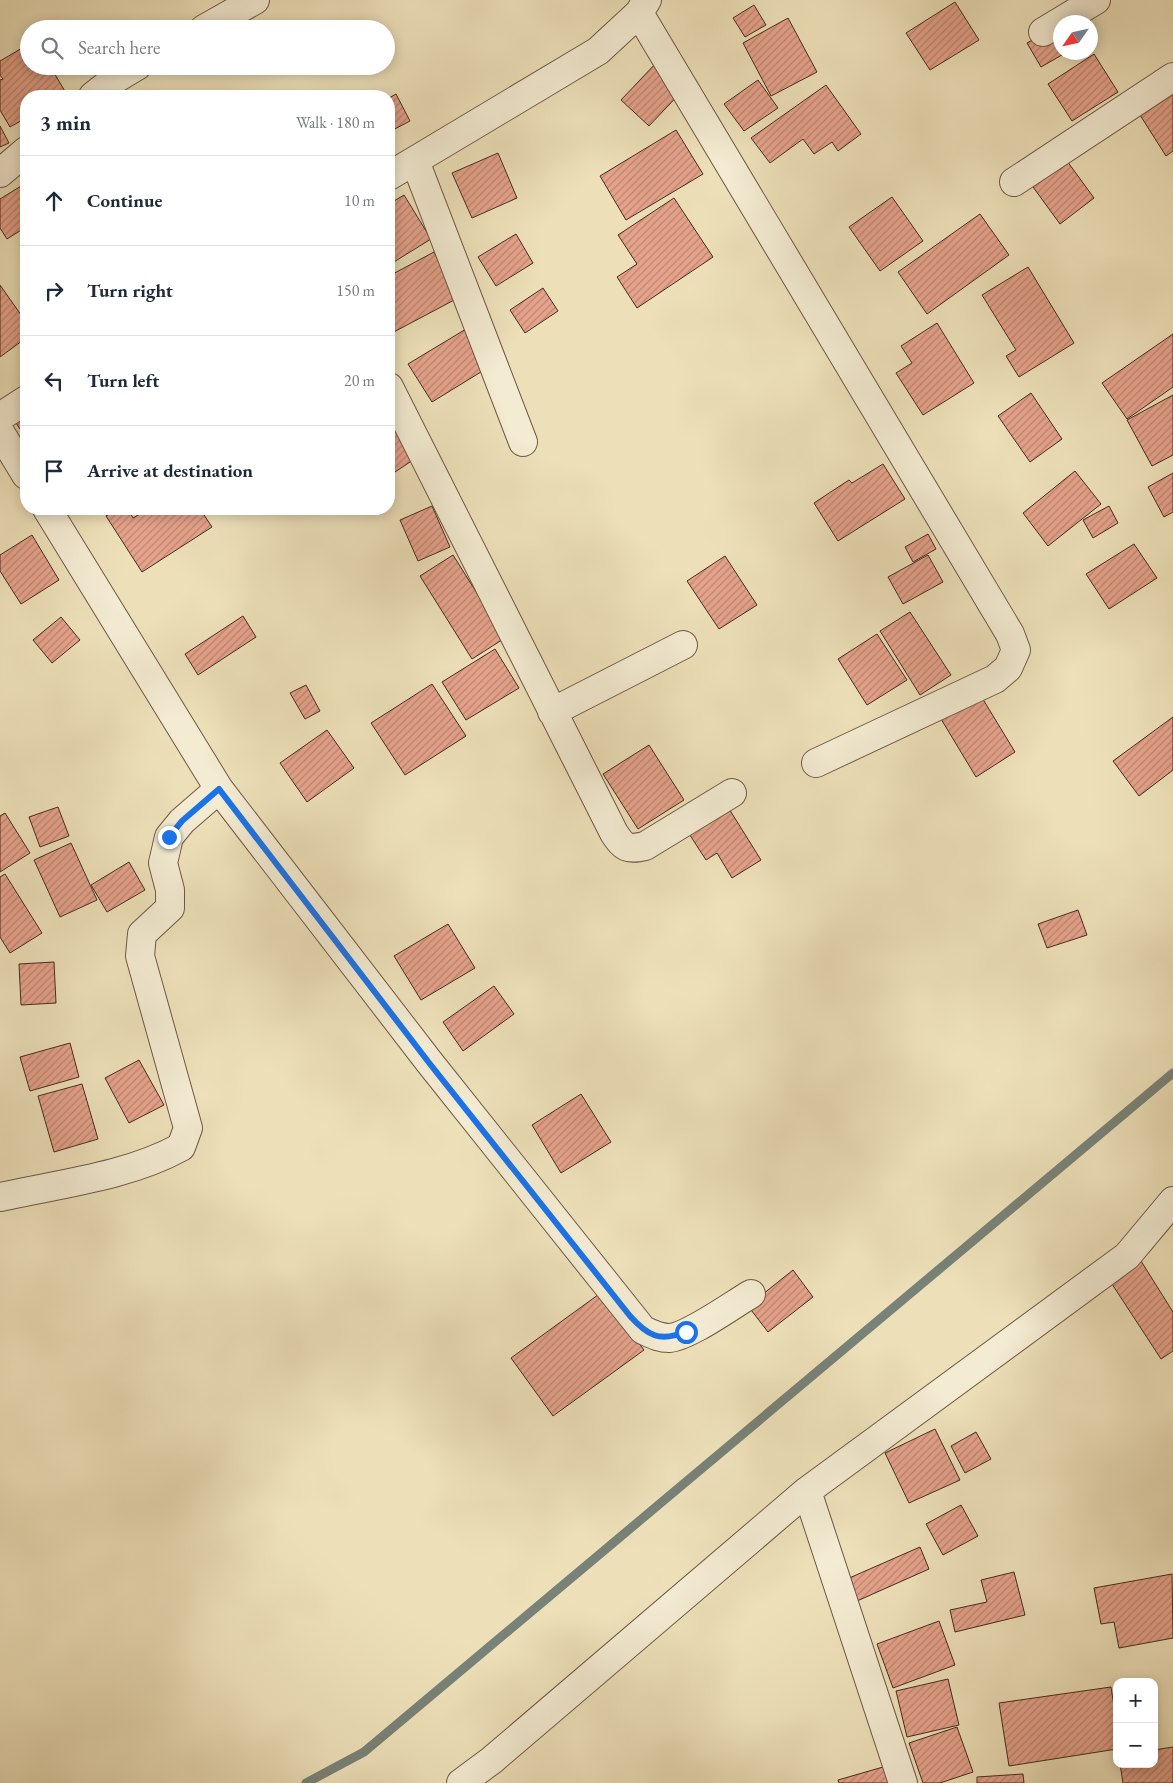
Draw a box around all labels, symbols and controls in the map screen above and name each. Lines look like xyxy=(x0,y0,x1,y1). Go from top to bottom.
north arrow xyxy=(1053,15,1098,60)
search box xyxy=(20,20,395,75)
icon: search xyxy=(38,34,66,62)
text: Search here xyxy=(78,35,160,60)
text: 3 min xyxy=(40,109,91,136)
text: Walk · 180 m xyxy=(296,112,375,133)
icon: ahead xyxy=(40,187,68,215)
text: Continue xyxy=(87,188,162,213)
text: 10 m xyxy=(344,190,375,211)
icon: right xyxy=(40,277,68,305)
text: Turn right xyxy=(87,278,173,303)
text: 150 m xyxy=(336,280,375,301)
icon: left xyxy=(40,367,68,395)
text: Turn left xyxy=(87,368,159,393)
text: 20 m xyxy=(344,370,375,391)
icon: arrive xyxy=(40,457,68,485)
text: Arrive at destination xyxy=(87,458,253,483)
route end xyxy=(158,826,181,849)
route start xyxy=(675,1321,698,1344)
map controls xyxy=(1113,1678,1158,1768)
button: + xyxy=(1113,1678,1158,1723)
button: − xyxy=(1113,1723,1158,1768)

